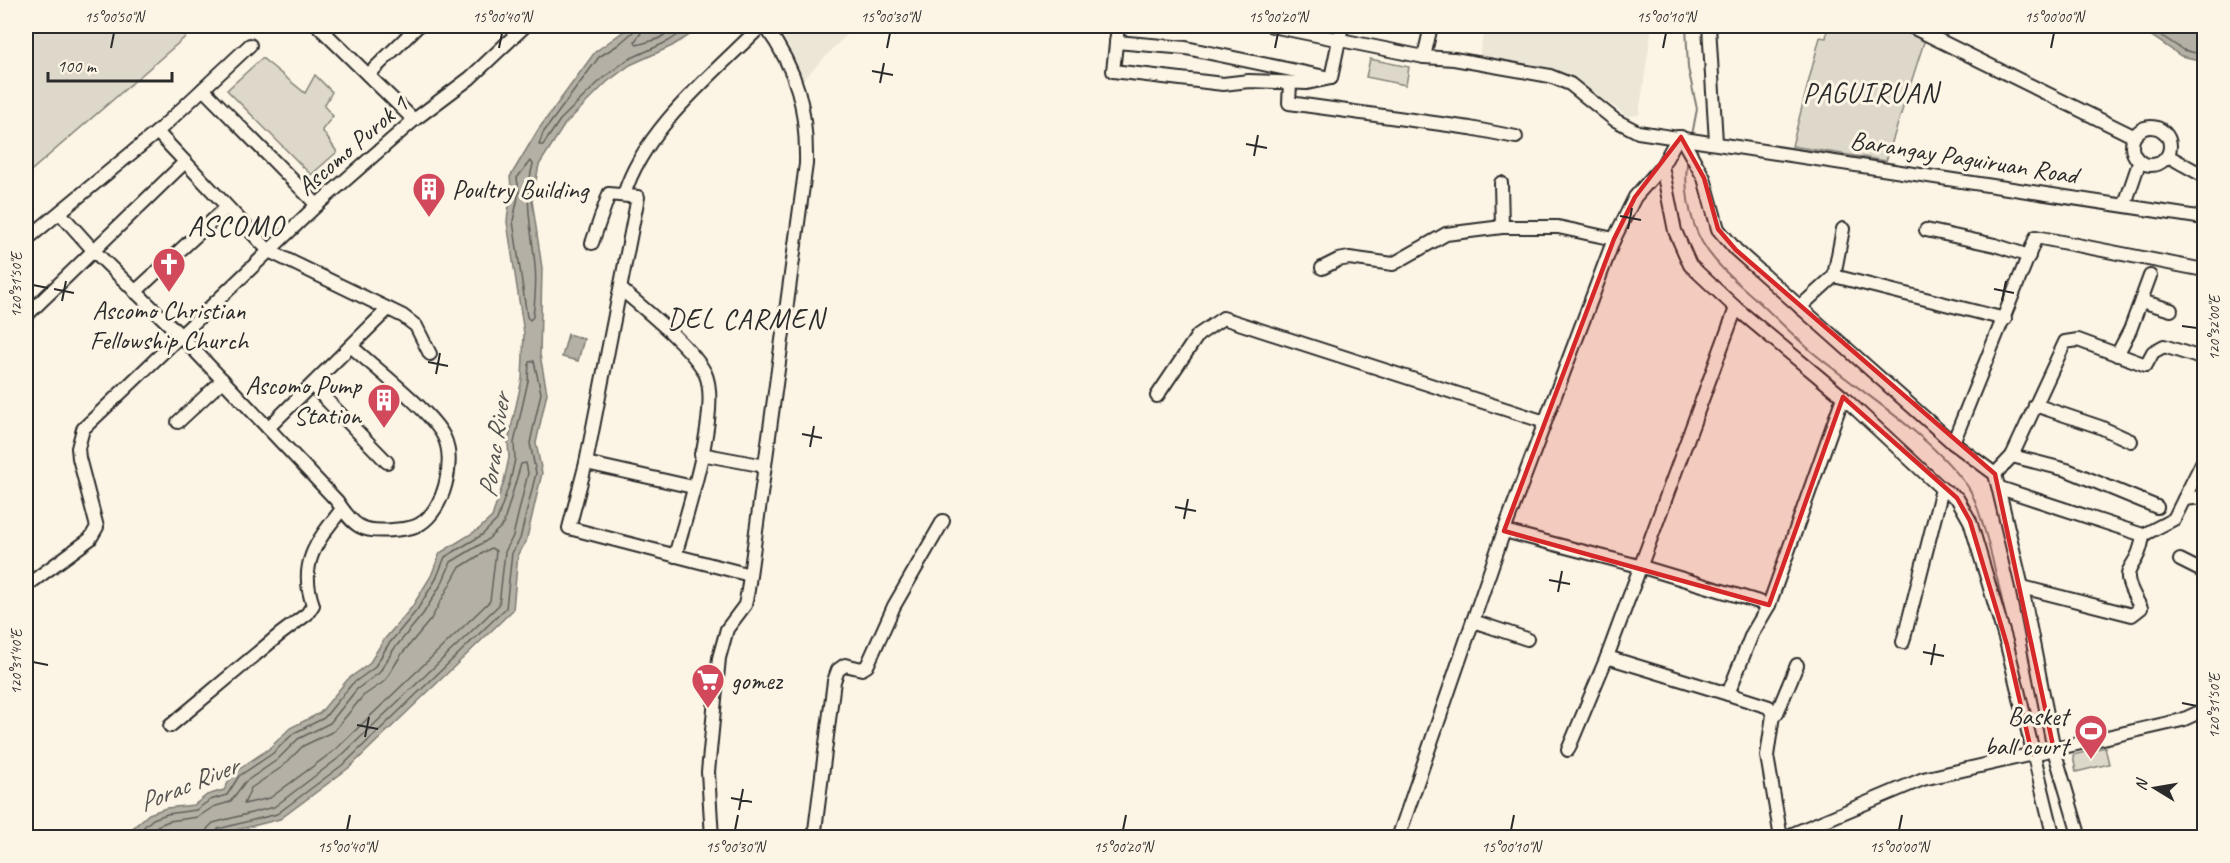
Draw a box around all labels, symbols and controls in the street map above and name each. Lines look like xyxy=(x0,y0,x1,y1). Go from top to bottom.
text: 15°00'50"N xyxy=(84,8,147,27)
text: 15°00'40"N xyxy=(472,8,535,27)
text: 15°00'30"N xyxy=(860,8,923,27)
text: 15°00'20"N xyxy=(1248,8,1311,27)
text: 15°00'10"N xyxy=(1636,8,1699,27)
text: 15°00'00"N xyxy=(2024,8,2087,27)
scale bar xyxy=(48,45,172,83)
text: 100 m xyxy=(57,55,98,77)
district label: PAGUIRUAN xyxy=(1803,75,1942,110)
street label: Ascomo Purok 1 xyxy=(290,87,416,203)
street label: Barangay Paguiruan Road xyxy=(1848,123,2084,192)
building icon: Poultry Building xyxy=(411,171,447,218)
place label: Poultry Building xyxy=(452,173,590,206)
district label: ASCOMO xyxy=(188,208,286,243)
church icon: Ascomo Christian Fellowship Church xyxy=(151,246,187,293)
text: 120°31'50"E xyxy=(7,251,26,317)
place label: Ascomo Christian Fellowship Church xyxy=(90,294,250,357)
text: 120°32'00"E xyxy=(2205,294,2224,360)
district label: DEL CARMEN xyxy=(667,301,828,336)
place label: Ascomo Pump Station xyxy=(245,369,363,432)
building icon: Ascomo Pump Station xyxy=(366,382,402,429)
water label: Porac River xyxy=(470,387,519,500)
text: 120°31'40"E xyxy=(7,628,26,694)
supermarket icon: gomez xyxy=(690,662,726,709)
place label: gomez xyxy=(731,664,784,697)
text: 120°31'50"E xyxy=(2205,672,2224,738)
place label: Basket ball court xyxy=(1985,700,2071,763)
sports icon: Basket ball court xyxy=(2073,713,2109,760)
water label: Porac River xyxy=(134,747,247,819)
north arrow xyxy=(2125,758,2185,818)
text: N xyxy=(2130,776,2153,792)
text: 15°00'40"N xyxy=(317,838,380,857)
text: 15°00'30"N xyxy=(705,838,768,857)
text: 15°00'20"N xyxy=(1093,838,1156,857)
text: 15°00'10"N xyxy=(1481,838,1544,857)
text: 15°00'00"N xyxy=(1869,838,1932,857)

